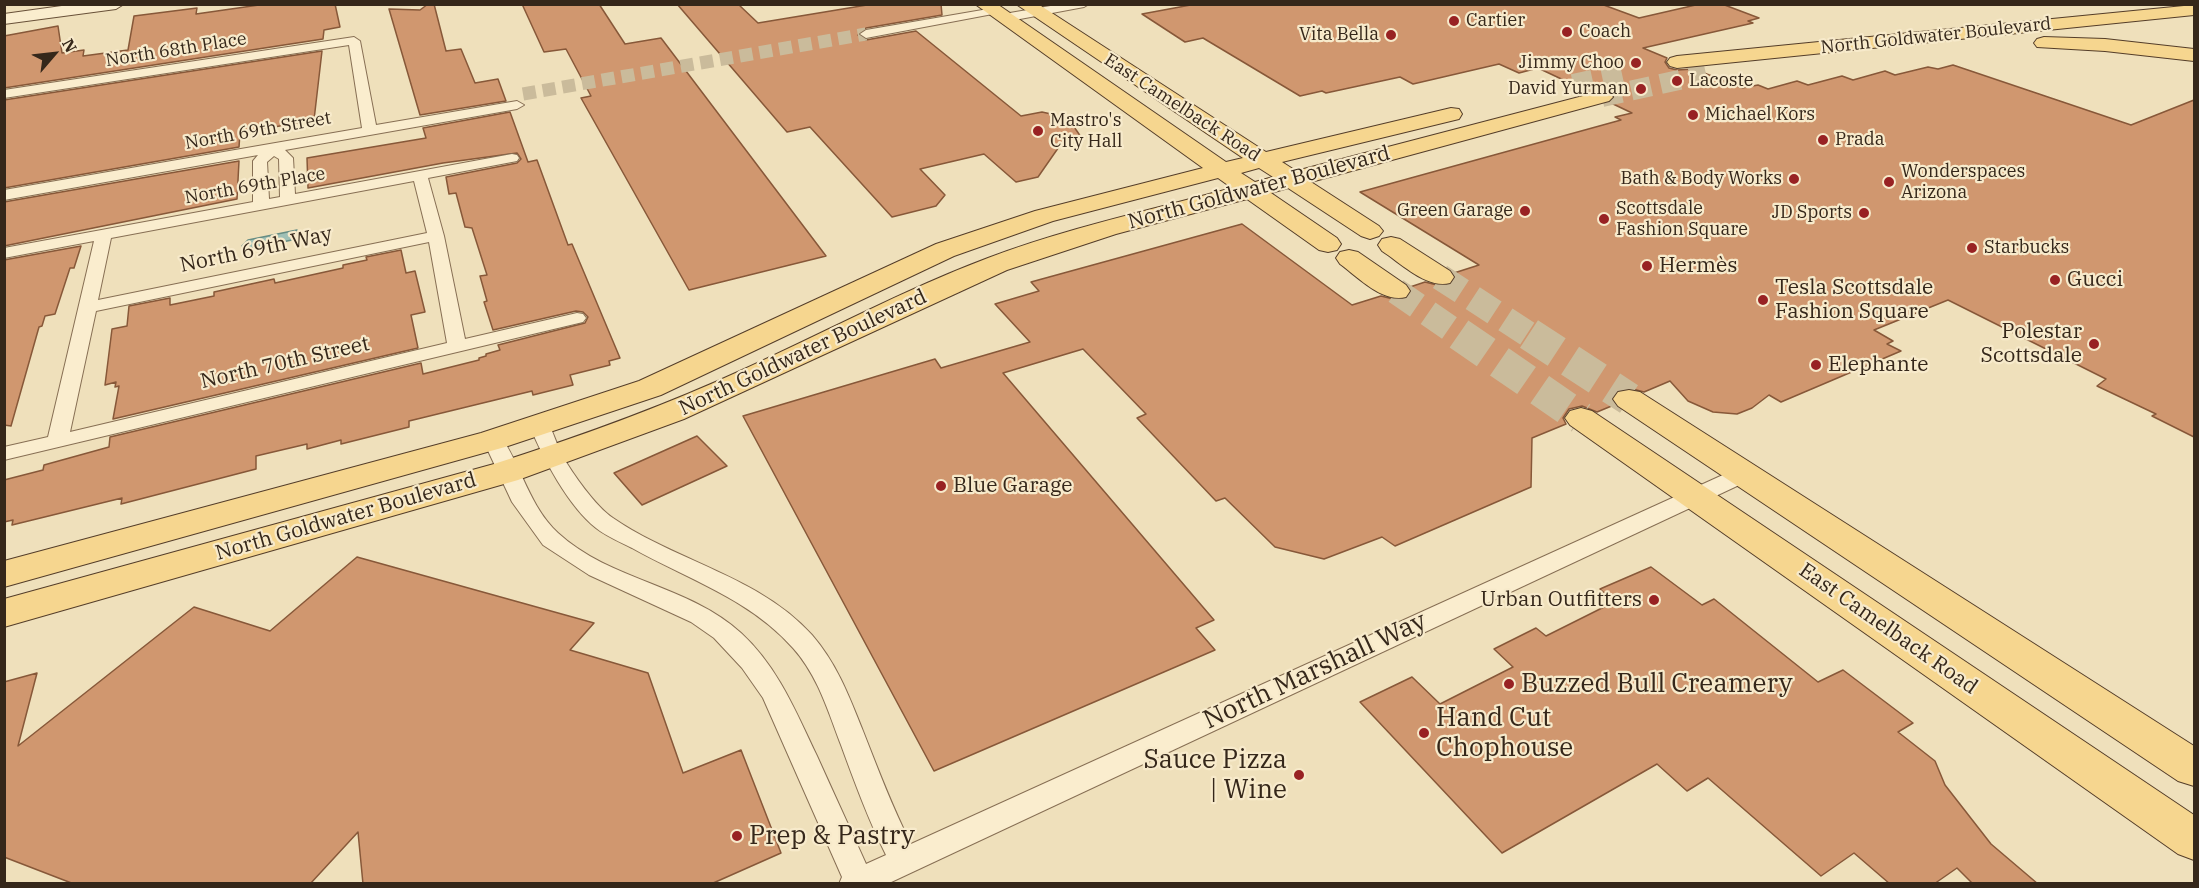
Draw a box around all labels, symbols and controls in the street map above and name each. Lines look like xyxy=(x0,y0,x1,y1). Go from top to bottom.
place label: Cartier xyxy=(1466,10,1525,32)
street label: North Goldwater Boulevard xyxy=(1820,13,2052,59)
marker: Cartier xyxy=(1447,14,1461,28)
place label: Coach xyxy=(1579,21,1631,43)
north arrow xyxy=(24,24,84,84)
place label: Vita Bella xyxy=(1299,24,1379,46)
marker: Coach xyxy=(1560,25,1574,39)
street label: North 68th Place xyxy=(104,28,248,72)
marker: Vita Bella xyxy=(1384,28,1398,42)
text: N xyxy=(58,35,82,56)
street label: East Camelback Road xyxy=(1100,49,1264,167)
place label: Jimmy Choo xyxy=(1519,52,1624,74)
marker: Jimmy Choo xyxy=(1629,56,1643,70)
place label: Lacoste xyxy=(1689,70,1753,92)
marker: Lacoste xyxy=(1670,74,1684,88)
place label: David Yurman xyxy=(1508,78,1629,100)
marker: David Yurman xyxy=(1634,82,1648,96)
place label: Michael Kors xyxy=(1705,104,1815,126)
street label: North 69th Street xyxy=(183,108,333,154)
marker: Michael Kors xyxy=(1686,108,1700,122)
place label: Mastro's City Hall xyxy=(1050,110,1122,152)
marker: Mastro's City Hall xyxy=(1031,124,1045,138)
place label: Prada xyxy=(1835,129,1885,151)
marker: Prada xyxy=(1816,133,1830,147)
street label: North Goldwater Boulevard xyxy=(1125,141,1393,235)
place label: Wonderspaces Arizona xyxy=(1901,161,2025,204)
street label: North 69th Place xyxy=(183,163,327,209)
place label: Bath & Body Works xyxy=(1620,168,1782,190)
marker: Bath & Body Works xyxy=(1787,172,1801,186)
marker: Wonderspaces Arizona xyxy=(1882,175,1896,189)
place label: Scottsdale Fashion Square xyxy=(1616,198,1748,240)
place label: Green Garage xyxy=(1397,200,1513,222)
place label: JD Sports xyxy=(1772,202,1852,224)
marker: Green Garage xyxy=(1518,204,1532,218)
marker: JD Sports xyxy=(1857,206,1871,220)
marker: Scottsdale Fashion Square xyxy=(1597,212,1611,226)
street label: North 69th Way xyxy=(178,222,334,278)
place label: Starbucks xyxy=(1984,237,2069,259)
marker: Starbucks xyxy=(1965,241,1979,255)
place label: Hermès xyxy=(1659,253,1738,279)
marker: Hermès xyxy=(1640,259,1654,273)
place label: Gucci xyxy=(2067,267,2123,293)
marker: Gucci xyxy=(2048,273,2062,287)
place label: Tesla Scottsdale Fashion Square xyxy=(1775,275,1933,325)
street label: North Goldwater Boulevard xyxy=(675,284,931,422)
marker: Tesla Scottsdale Fashion Square xyxy=(1756,293,1770,307)
place label: Polestar Scottsdale xyxy=(1981,319,2082,369)
street label: North 70th Street xyxy=(198,331,372,395)
marker: Polestar Scottsdale xyxy=(2087,337,2101,351)
place label: Elephante xyxy=(1828,352,1929,378)
marker: Elephante xyxy=(1809,358,1823,372)
street label: North Goldwater Boulevard xyxy=(213,468,479,566)
place label: Blue Garage xyxy=(953,473,1073,499)
marker: Blue Garage xyxy=(934,479,948,493)
street label: East Camelback Road xyxy=(1794,558,1982,700)
place label: Urban Outfitters xyxy=(1481,587,1642,613)
marker: Urban Outfitters xyxy=(1647,593,1661,607)
street label: North Marshall Way xyxy=(1199,606,1431,736)
place label: Buzzed Bull Creamery xyxy=(1521,668,1793,700)
marker: Buzzed Bull Creamery xyxy=(1502,677,1516,691)
place label: Hand Cut Chophouse xyxy=(1436,702,1573,764)
marker: Hand Cut Chophouse xyxy=(1417,726,1431,740)
place label: Sauce Pizza | Wine xyxy=(1143,744,1287,806)
marker: Sauce Pizza | Wine xyxy=(1292,768,1306,782)
place label: Prep & Pastry xyxy=(749,820,915,852)
marker: Prep & Pastry xyxy=(730,829,744,843)

